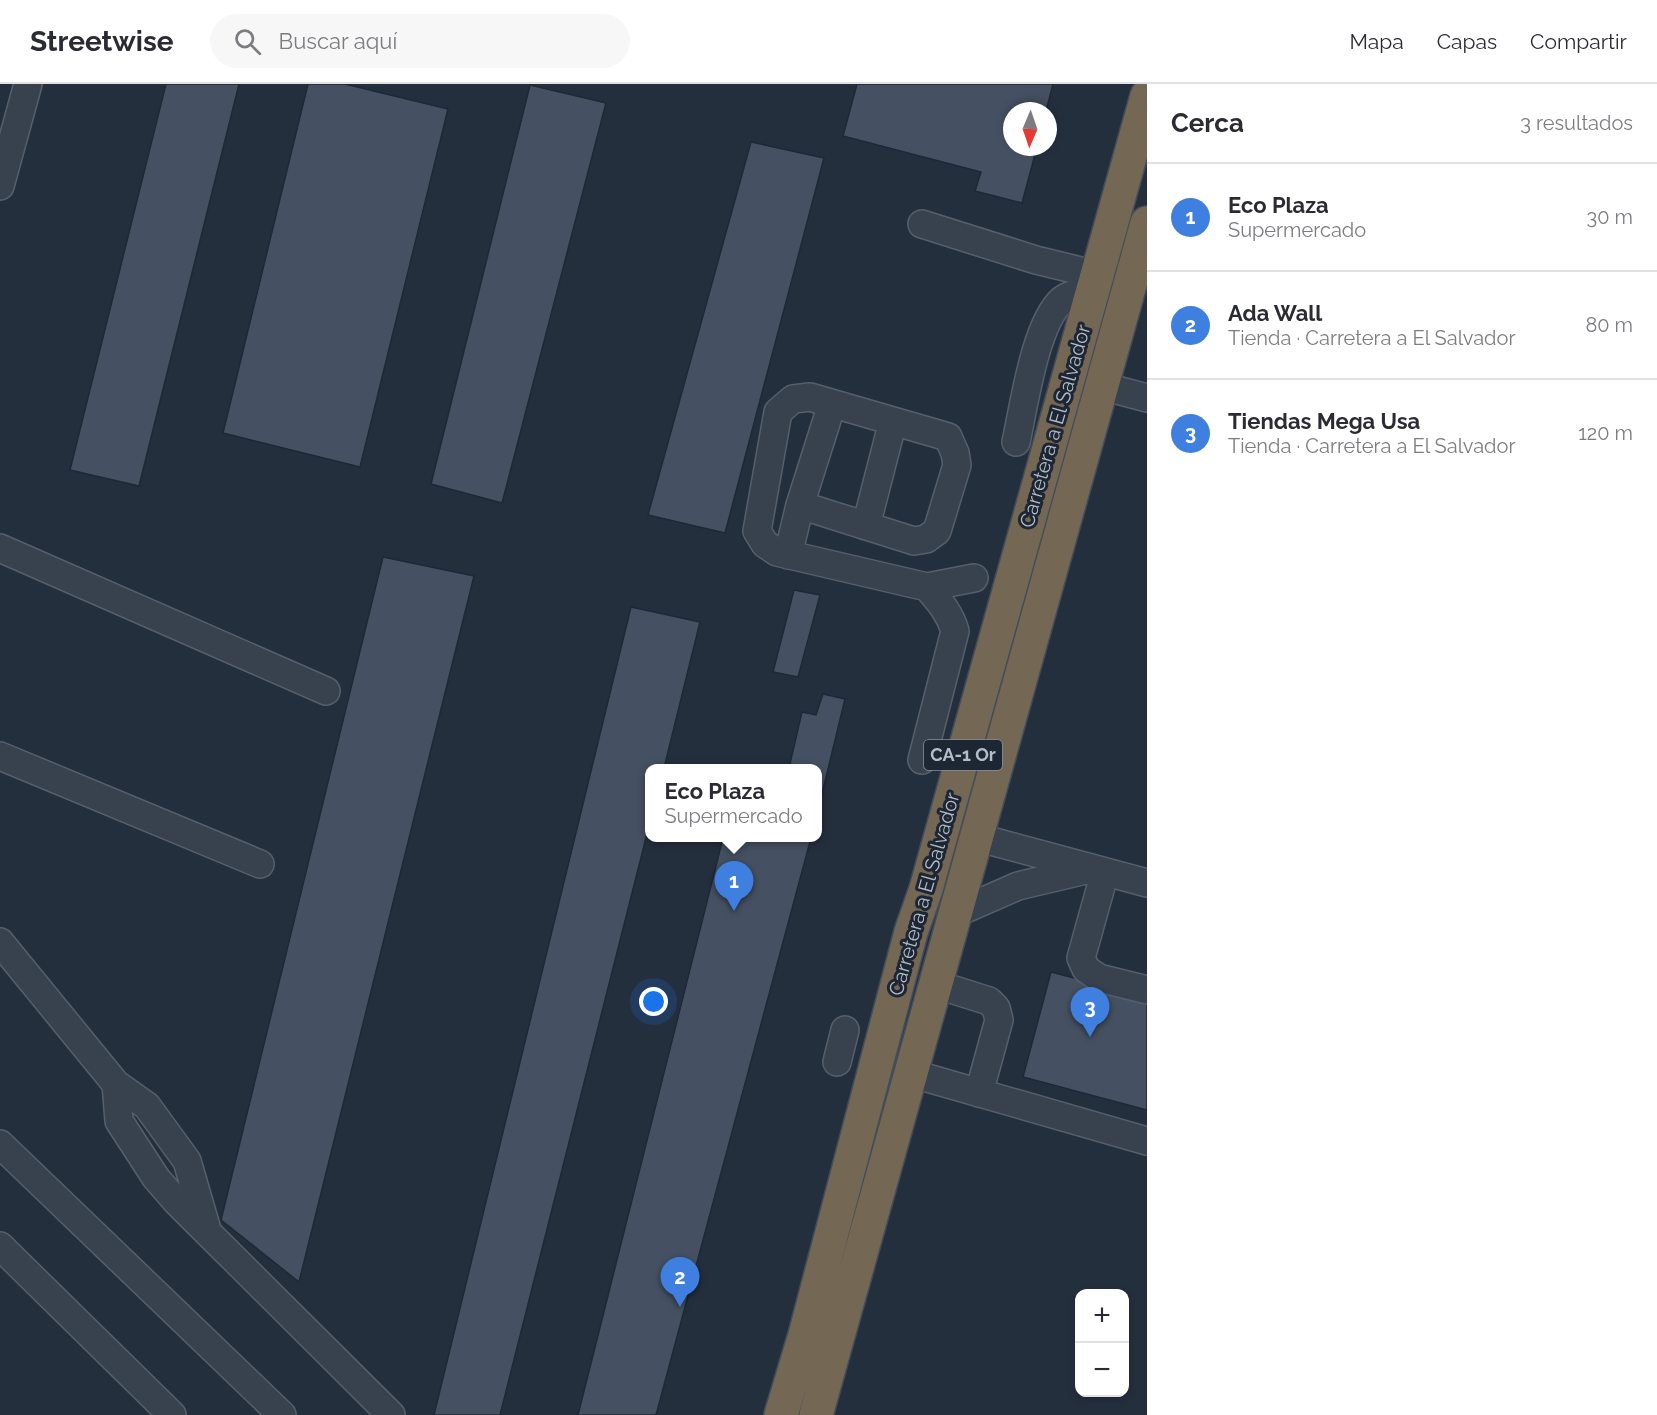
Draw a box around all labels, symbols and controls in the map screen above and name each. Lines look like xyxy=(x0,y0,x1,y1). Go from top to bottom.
search box xyxy=(210,14,630,68)
text: Streetwise xyxy=(30,25,174,58)
icon: search xyxy=(231,25,264,58)
text: Buscar aquí xyxy=(279,28,397,54)
text: Mapa xyxy=(1349,29,1404,54)
text: Capas xyxy=(1437,29,1497,54)
text: Compartir xyxy=(1530,29,1627,54)
north arrow xyxy=(1003,102,1057,156)
text: Cerca xyxy=(1171,108,1244,138)
text: 3 resultados xyxy=(1520,111,1633,135)
text: Eco Plaza xyxy=(1228,192,1329,218)
text: 1 xyxy=(1186,205,1195,229)
text: 30 m xyxy=(1587,205,1633,229)
text: Supermercado xyxy=(1228,218,1366,242)
text: Ada Wall xyxy=(1228,300,1322,326)
text: 2 xyxy=(1185,313,1196,337)
text: 80 m xyxy=(1585,313,1633,337)
street label: Carretera a El Salvador xyxy=(1015,322,1095,530)
text: Tienda · Carretera a El Salvador xyxy=(1228,326,1515,350)
text: Tiendas Mega Usa xyxy=(1228,408,1420,434)
text: 3 xyxy=(1185,421,1196,445)
text: 120 m xyxy=(1578,421,1633,445)
text: Tienda · Carretera a El Salvador xyxy=(1228,434,1515,458)
road number: CA-1 Or xyxy=(924,740,1002,770)
popup xyxy=(645,764,822,842)
text: Eco Plaza xyxy=(664,778,765,804)
street label: Carretera a El Salvador xyxy=(884,790,964,998)
text: Supermercado xyxy=(664,804,803,828)
pin: 1 xyxy=(714,862,754,911)
your location xyxy=(639,987,668,1016)
pin: 3 xyxy=(1070,988,1110,1037)
pin: 2 xyxy=(660,1258,700,1307)
map controls xyxy=(1075,1289,1129,1397)
button: + xyxy=(1075,1289,1129,1343)
button: − xyxy=(1075,1343,1129,1397)

